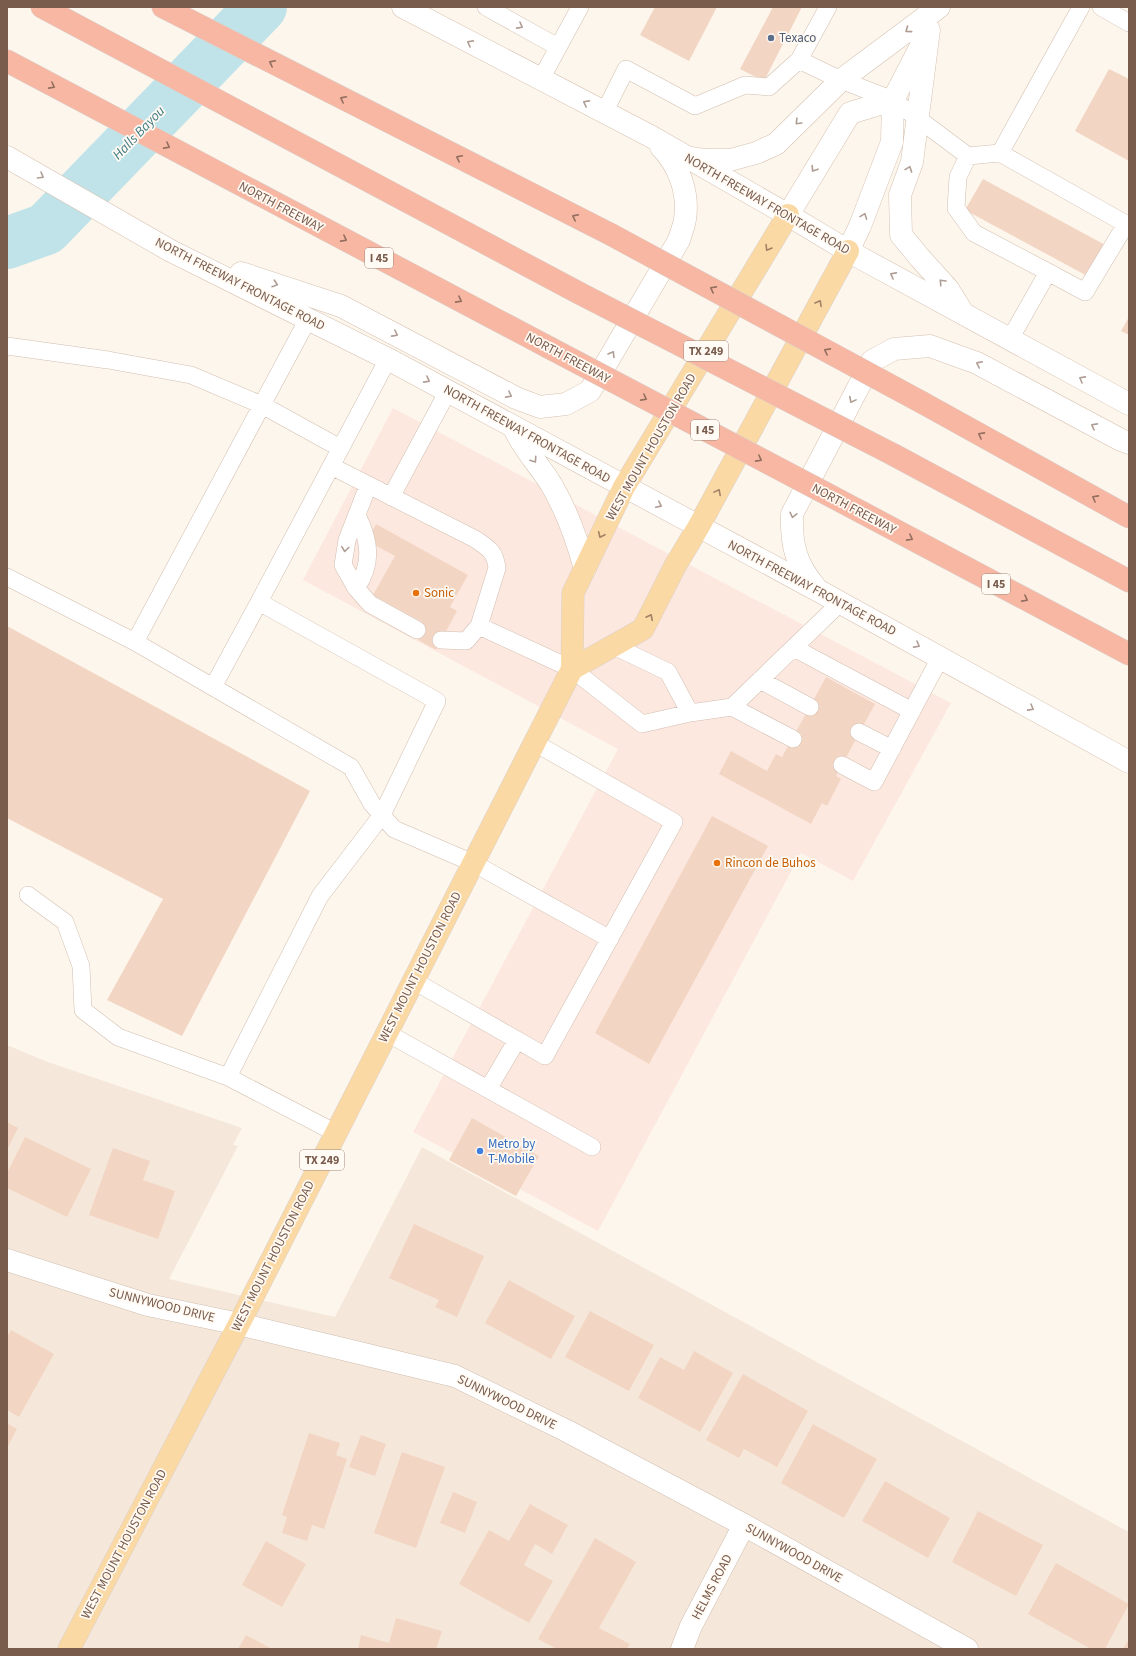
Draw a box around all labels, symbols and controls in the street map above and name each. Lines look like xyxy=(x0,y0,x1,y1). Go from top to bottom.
one-way arrow xyxy=(516,21,523,28)
one-way arrow xyxy=(905,25,912,32)
place label: Texaco xyxy=(779,29,816,47)
marker: Texaco xyxy=(766,33,776,43)
one-way arrow xyxy=(467,40,475,47)
one-way arrow xyxy=(269,60,277,67)
one-way arrow xyxy=(48,81,55,88)
one-way arrow xyxy=(340,96,348,104)
one-way arrow xyxy=(582,100,590,108)
water label: Halls Bayou xyxy=(108,102,170,164)
one-way arrow xyxy=(795,117,803,125)
one-way arrow xyxy=(163,141,170,149)
street label: NORTH FREEWAY FRONTAGE ROAD xyxy=(681,149,853,259)
one-way arrow xyxy=(456,155,464,163)
one-way arrow xyxy=(812,165,819,172)
one-way arrow xyxy=(905,165,913,172)
one-way arrow xyxy=(37,172,44,179)
street label: NORTH FREEWAY xyxy=(236,177,327,237)
one-way arrow xyxy=(860,212,868,219)
one-way arrow xyxy=(572,214,579,221)
street label: NORTH FREEWAY FRONTAGE ROAD xyxy=(152,233,328,335)
one-way arrow xyxy=(340,235,347,242)
one-way arrow xyxy=(765,244,772,251)
road number: I 45 xyxy=(365,248,393,268)
one-way arrow xyxy=(890,273,897,280)
one-way arrow xyxy=(271,279,278,288)
one-way arrow xyxy=(939,279,947,287)
one-way arrow xyxy=(709,287,717,294)
one-way arrow xyxy=(455,295,462,303)
one-way arrow xyxy=(815,300,822,308)
street label: NORTH FREEWAY xyxy=(523,328,614,388)
one-way arrow xyxy=(390,329,398,337)
road number: TX 249 xyxy=(684,341,728,361)
one-way arrow xyxy=(824,348,831,356)
one-way arrow xyxy=(608,351,615,358)
one-way arrow xyxy=(976,361,984,369)
street label: WEST MOUNT HOUSTON ROAD xyxy=(601,370,701,524)
one-way arrow xyxy=(422,375,430,383)
one-way arrow xyxy=(1079,376,1087,384)
street label: NORTH FREEWAY FRONTAGE ROAD xyxy=(440,380,614,488)
one-way arrow xyxy=(505,390,513,398)
one-way arrow xyxy=(640,393,647,401)
one-way arrow xyxy=(849,396,857,403)
road number: I 45 xyxy=(691,420,719,440)
one-way arrow xyxy=(1091,423,1098,430)
one-way arrow xyxy=(978,432,985,439)
one-way arrow xyxy=(755,454,762,462)
one-way arrow xyxy=(529,456,537,463)
street label: NORTH FREEWAY xyxy=(809,479,900,539)
one-way arrow xyxy=(713,488,720,496)
one-way arrow xyxy=(1092,495,1099,502)
one-way arrow xyxy=(655,500,662,508)
one-way arrow xyxy=(790,512,798,519)
one-way arrow xyxy=(598,531,606,538)
one-way arrow xyxy=(905,533,913,541)
street label: NORTH FREEWAY FRONTAGE ROAD xyxy=(725,536,899,640)
one-way arrow xyxy=(341,546,350,552)
road number: I 45 xyxy=(982,574,1010,594)
place label: Sonic xyxy=(424,584,454,602)
marker: Sonic xyxy=(411,588,421,598)
one-way arrow xyxy=(1020,594,1028,602)
one-way arrow xyxy=(645,614,652,621)
one-way arrow xyxy=(913,641,921,648)
one-way arrow xyxy=(1027,703,1034,711)
place label: Rincon de Buhos xyxy=(725,854,816,872)
marker: Rincon de Buhos xyxy=(712,858,722,868)
street label: WEST MOUNT HOUSTON ROAD xyxy=(374,888,466,1046)
place label: Metro by T-Mobile xyxy=(488,1135,535,1168)
marker: Metro by T-Mobile xyxy=(475,1146,485,1156)
road number: TX 249 xyxy=(300,1150,344,1170)
street label: WEST MOUNT HOUSTON ROAD xyxy=(227,1177,319,1335)
street label: SUNNYWOOD DRIVE xyxy=(107,1283,217,1327)
street label: SUNNYWOOD DRIVE xyxy=(454,1370,560,1434)
street label: WEST MOUNT HOUSTON ROAD xyxy=(77,1466,171,1622)
street label: SUNNYWOOD DRIVE xyxy=(742,1519,846,1587)
street label: HELMS ROAD xyxy=(687,1551,737,1623)

